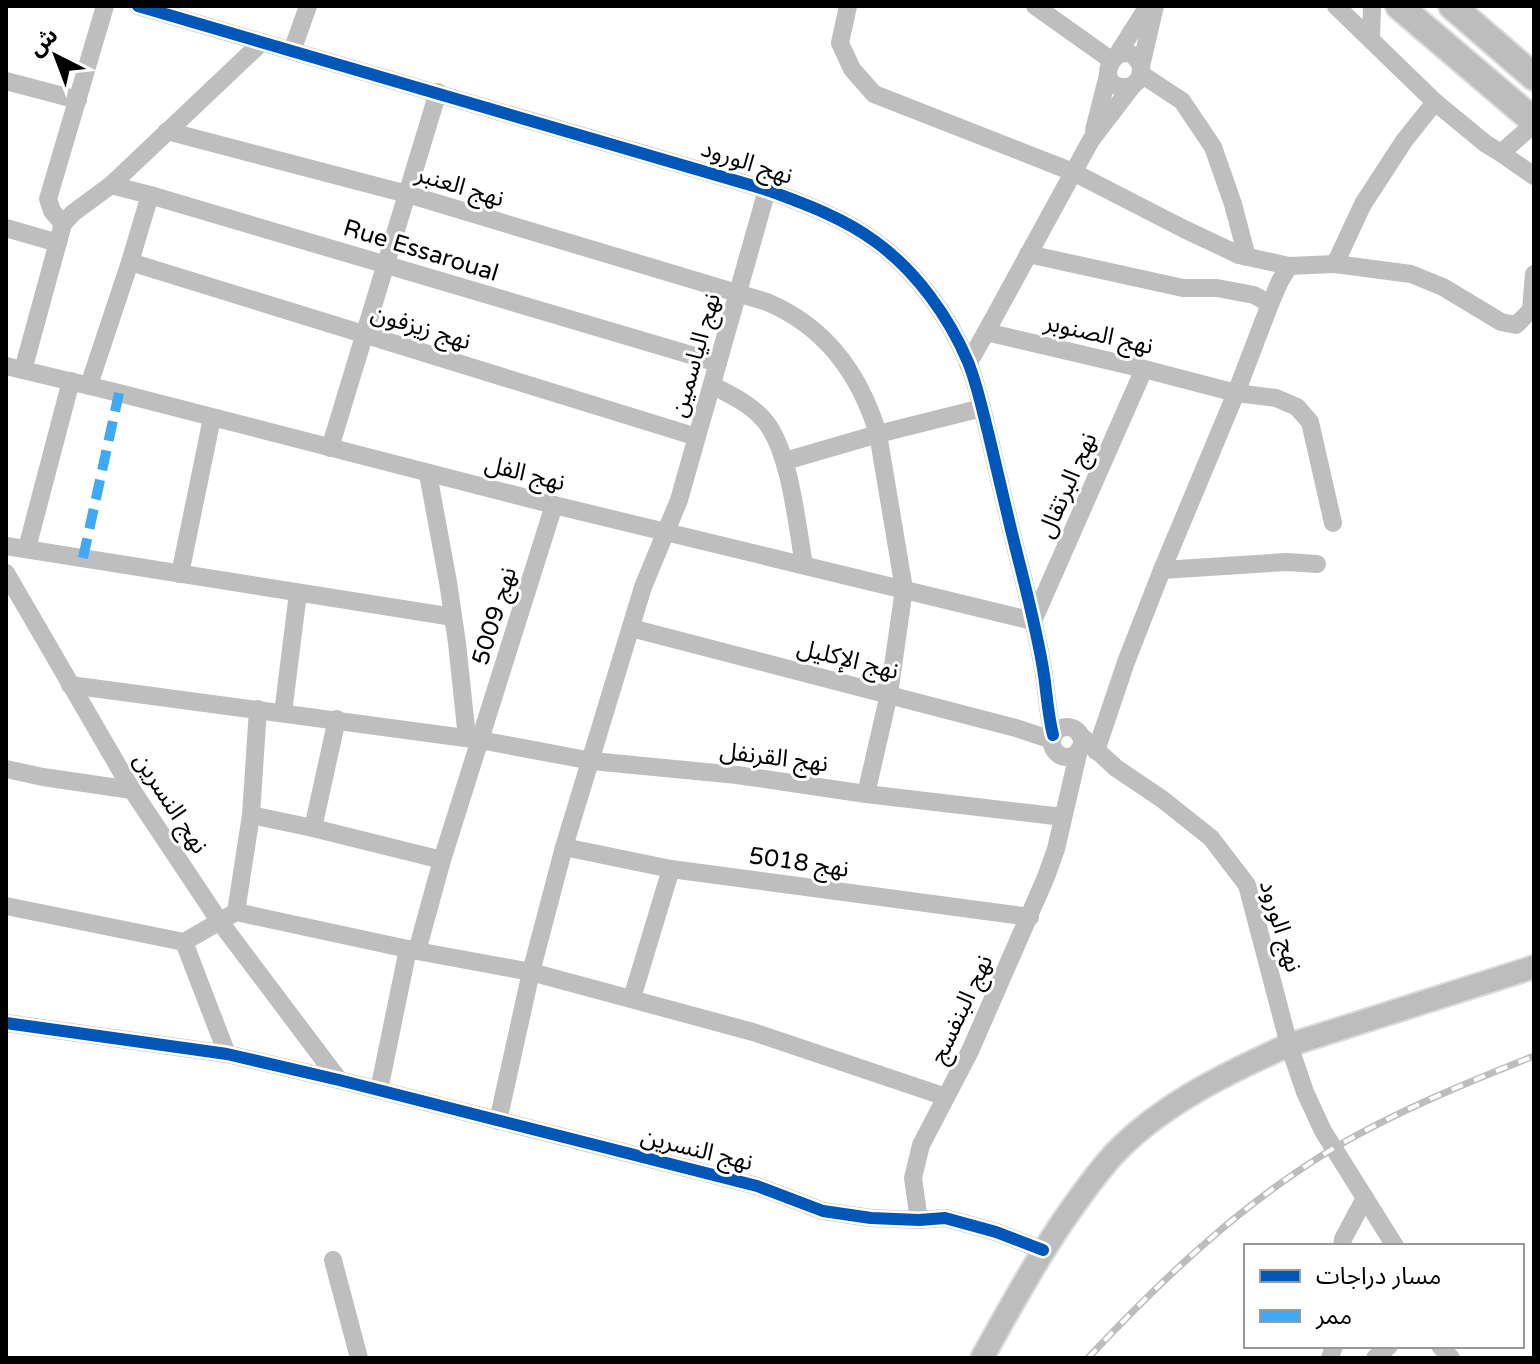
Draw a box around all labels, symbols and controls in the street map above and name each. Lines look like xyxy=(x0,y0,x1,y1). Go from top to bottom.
north arrow xyxy=(16,16,96,96)
text: ش xyxy=(23,22,63,62)
street label: نهج الورود xyxy=(697,134,796,193)
street label: نهج العنبر xyxy=(411,159,508,216)
street label: Rue Essaroual xyxy=(340,213,502,288)
street label: نهج الياسمين xyxy=(664,290,729,421)
street label: نهج زيزفون xyxy=(367,299,474,358)
street label: نهج الصنوبر xyxy=(1040,308,1156,363)
street label: نهج البرتقال xyxy=(1031,428,1105,543)
street label: نهج الفل xyxy=(481,450,568,499)
street label: نهج 5009 xyxy=(466,564,525,669)
street label: نهج الإكليل xyxy=(794,633,902,688)
street label: نهج القرنفل xyxy=(718,736,830,781)
street label: نهج النسرين xyxy=(126,747,214,860)
street label: نهج 5018 xyxy=(747,841,851,886)
street label: نهج الورود xyxy=(1251,877,1308,976)
street label: نهج البنفسج xyxy=(924,950,1001,1069)
street label: نهج النسرين xyxy=(637,1122,756,1179)
legend xyxy=(1244,1244,1524,1348)
text: مسار دراجات xyxy=(1316,1262,1441,1291)
text: ممر xyxy=(1315,1302,1352,1331)

